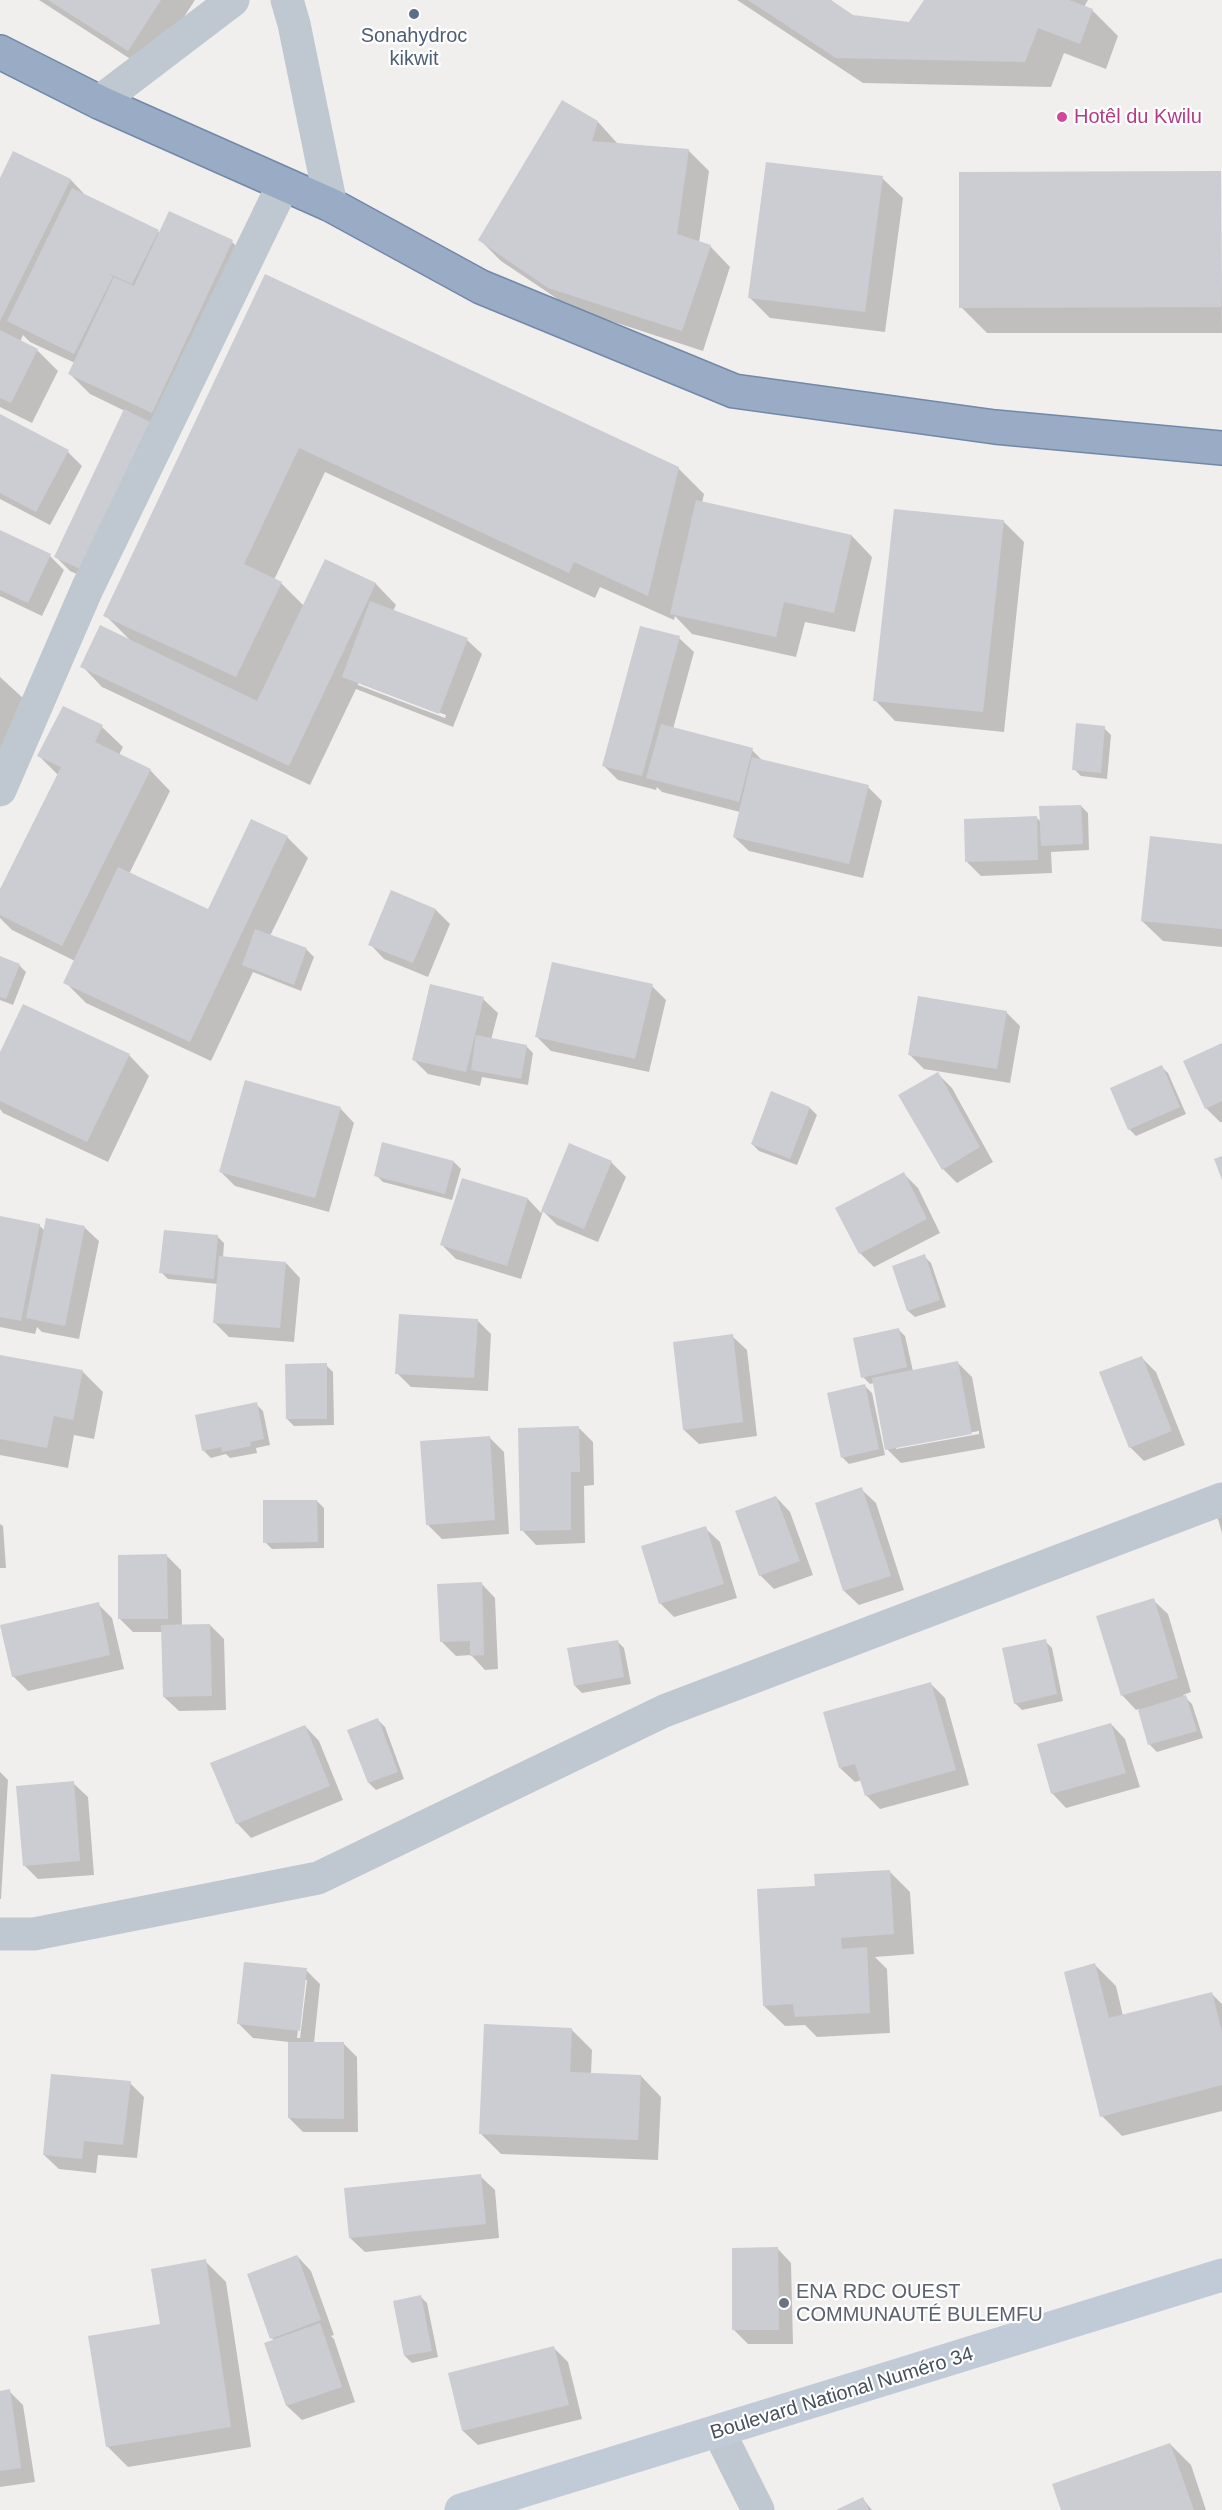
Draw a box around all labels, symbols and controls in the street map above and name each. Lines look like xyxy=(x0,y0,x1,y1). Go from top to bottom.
marker: Sonahydroc kikwit xyxy=(407,7,421,21)
place label: Sonahydroc kikwit xyxy=(361,24,467,71)
place label: Hotêl du Kwilu xyxy=(1074,105,1202,129)
marker: Hotêl du Kwilu xyxy=(1055,110,1069,124)
place label: ENA RDC OUEST COMMUNAUTÉ BULEMFU xyxy=(796,2280,1043,2327)
marker: ENA RDC OUEST COMMUNAUTÉ BULEMFU xyxy=(777,2296,791,2310)
street label: Boulevard National Numéro 34 xyxy=(708,2343,976,2445)

